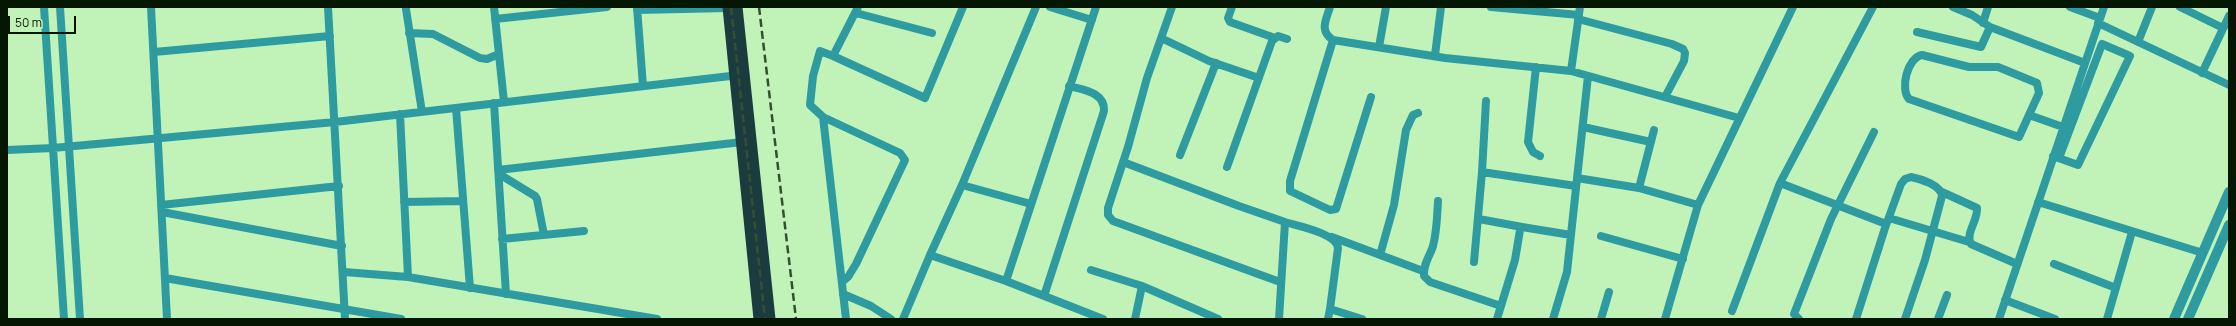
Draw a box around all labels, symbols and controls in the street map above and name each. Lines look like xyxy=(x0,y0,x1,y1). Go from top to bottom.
scale bar xyxy=(10,8,78,34)
text: 50 m xyxy=(15,14,42,31)

